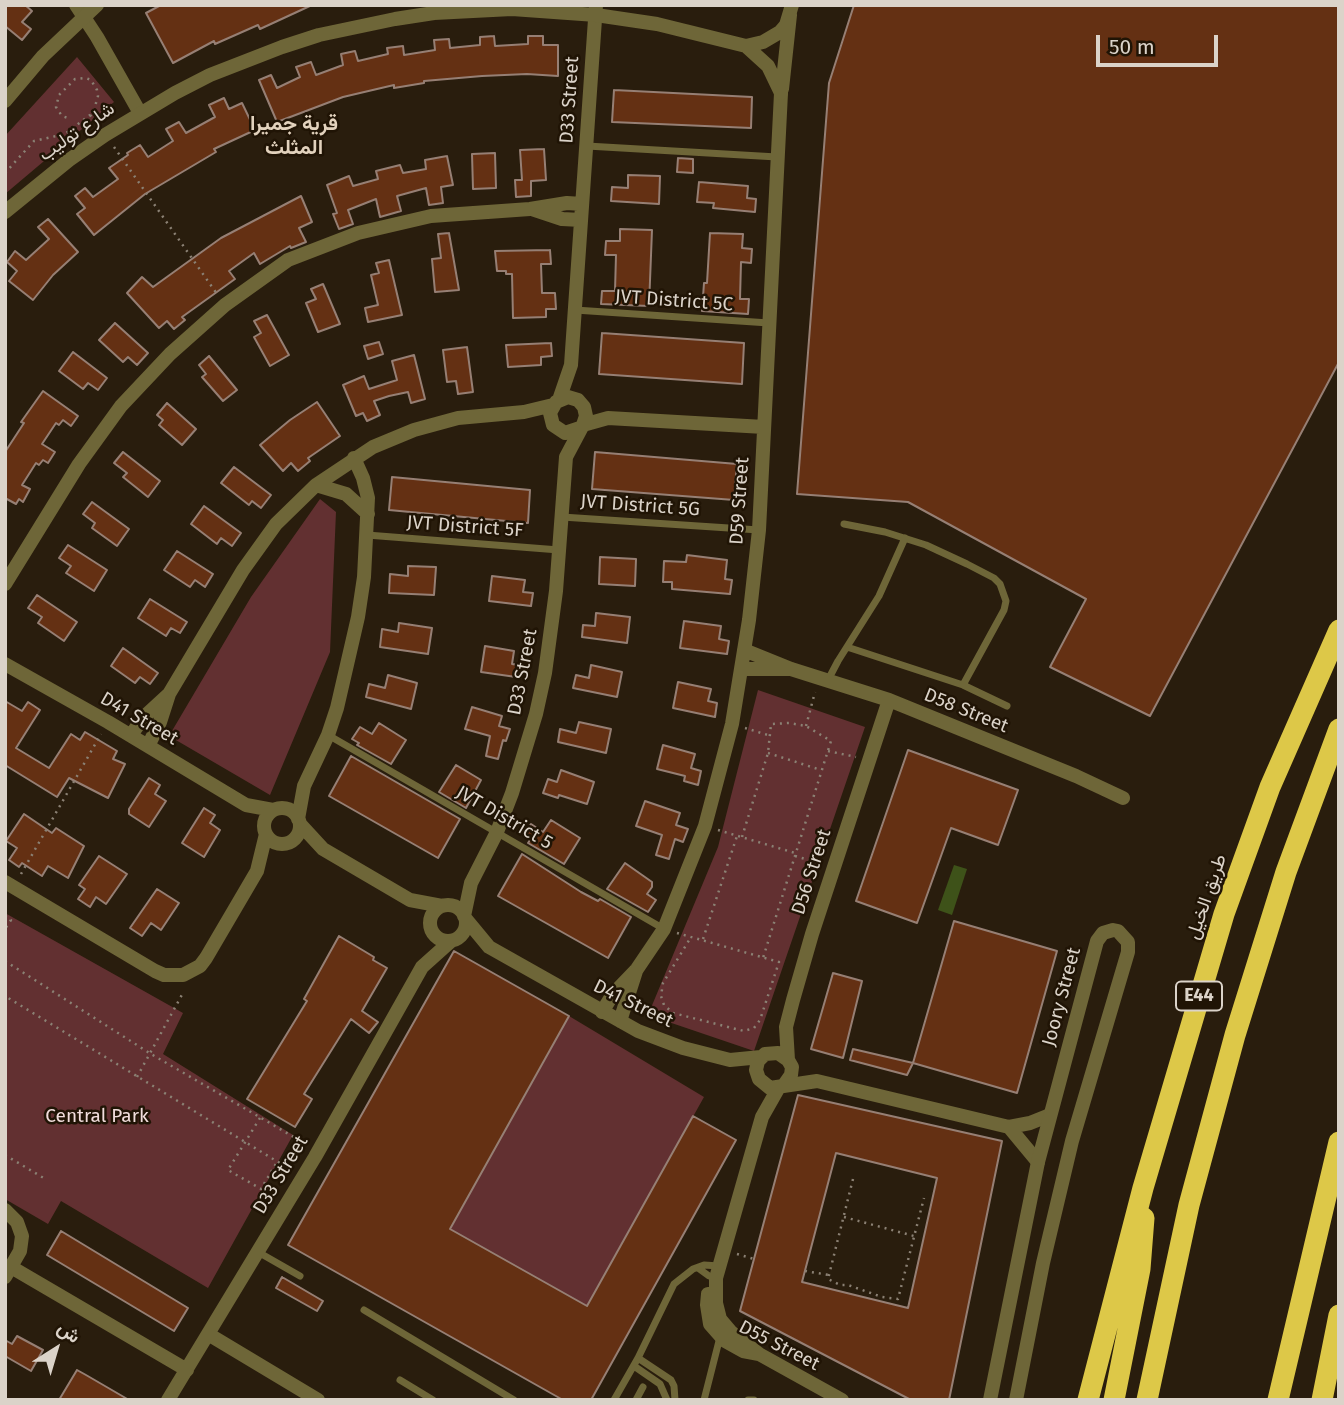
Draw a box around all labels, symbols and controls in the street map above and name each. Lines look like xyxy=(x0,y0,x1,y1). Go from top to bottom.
scale bar xyxy=(1099,21,1222,65)
text: 50 m xyxy=(1109,34,1155,60)
street label: D33 Street xyxy=(556,56,584,144)
street label: شارع توليب xyxy=(35,98,119,166)
district label: قرية جميرا المثلث xyxy=(250,111,338,161)
street label: JVT District 5C xyxy=(614,285,734,317)
street label: D59 Street xyxy=(726,456,754,546)
street label: JVT District 5G xyxy=(579,490,701,522)
street label: JVT District 5F xyxy=(406,512,524,542)
street label: D33 Street xyxy=(503,627,543,717)
street label: D58 Street xyxy=(921,684,1011,738)
street label: D41 Street xyxy=(96,688,182,750)
street label: JVT District 5 xyxy=(452,781,556,855)
street label: D56 Street xyxy=(787,826,837,918)
street label: طريق الخيل xyxy=(1182,851,1232,943)
street label: Joory Street xyxy=(1038,945,1086,1049)
street label: D41 Street xyxy=(589,975,677,1033)
road number: E44 xyxy=(1176,981,1222,1010)
park label: Central Park xyxy=(45,1106,149,1128)
street label: D33 Street xyxy=(249,1132,313,1218)
north arrow xyxy=(21,1314,91,1384)
text: ش xyxy=(53,1316,85,1348)
street label: D55 Street xyxy=(735,1316,823,1376)

